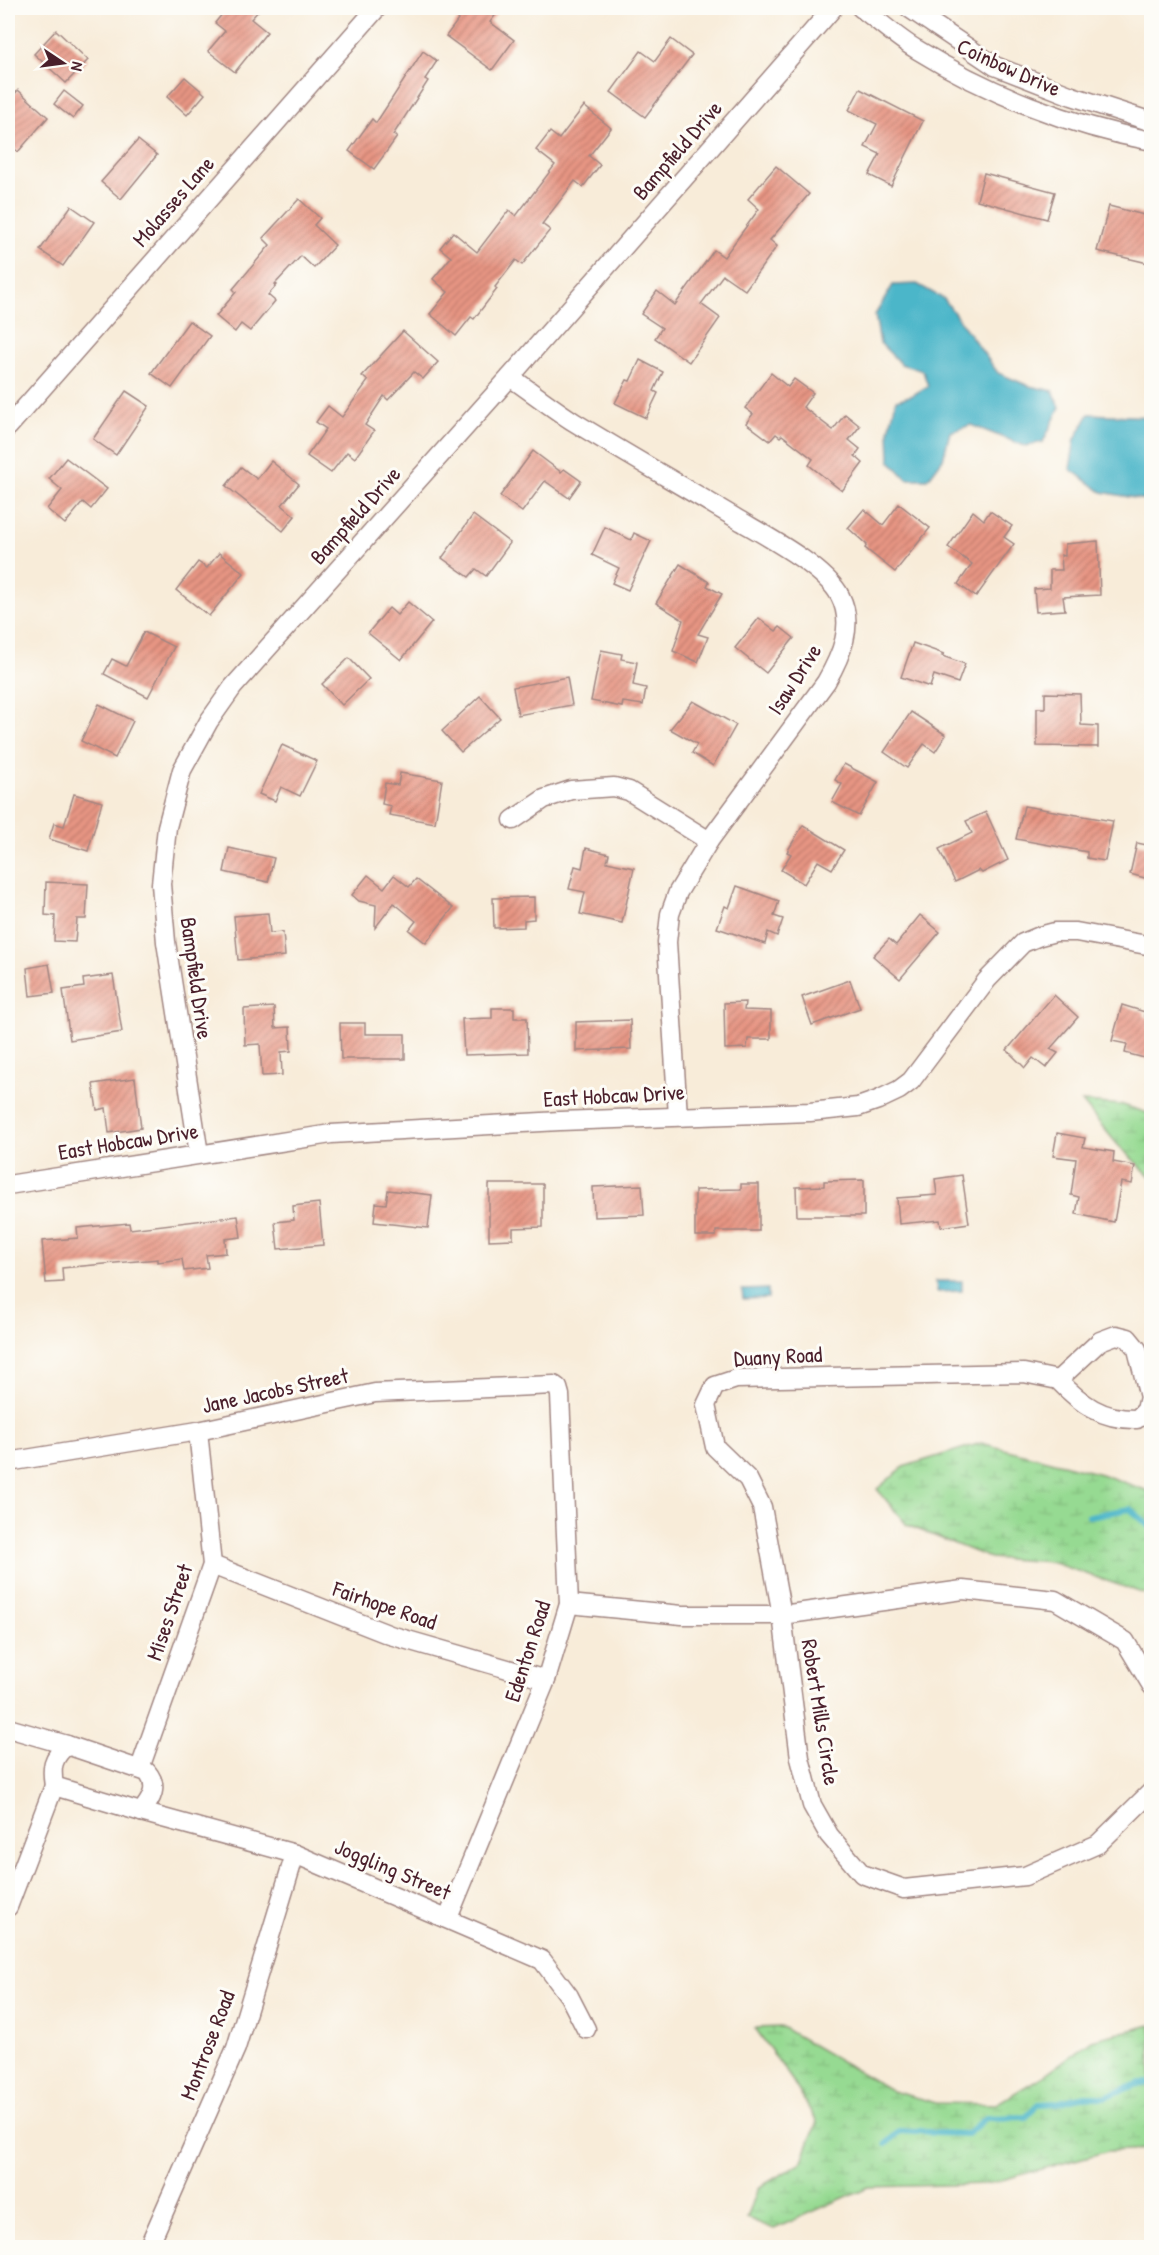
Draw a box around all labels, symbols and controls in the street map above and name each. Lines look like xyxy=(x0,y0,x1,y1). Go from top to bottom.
street label: Coinbow Drive xyxy=(952,31,1066,103)
north arrow xyxy=(33,33,93,93)
text: N xyxy=(66,60,89,73)
street label: Bampfield Drive xyxy=(625,94,729,206)
street label: Molasses Lane xyxy=(125,149,221,253)
street label: Bampfield Drive xyxy=(303,459,407,571)
street label: Isaw Drive xyxy=(760,638,828,720)
street label: Bampfield Drive xyxy=(174,915,220,1041)
street label: East Hobcaw Drive xyxy=(543,1076,686,1114)
street label: East Hobcaw Drive xyxy=(56,1115,200,1167)
street label: Duany Road xyxy=(733,1339,823,1373)
street label: Jane Jacobs Street xyxy=(199,1360,351,1420)
street label: Mises Street xyxy=(139,1559,200,1664)
street label: Fairhope Road xyxy=(328,1573,441,1637)
street label: Edenton Road xyxy=(497,1596,558,1705)
street label: Robert Mills Circle xyxy=(795,1637,847,1787)
street label: Joggling Street xyxy=(330,1831,456,1907)
street label: Montrose Road xyxy=(172,1985,242,2104)

